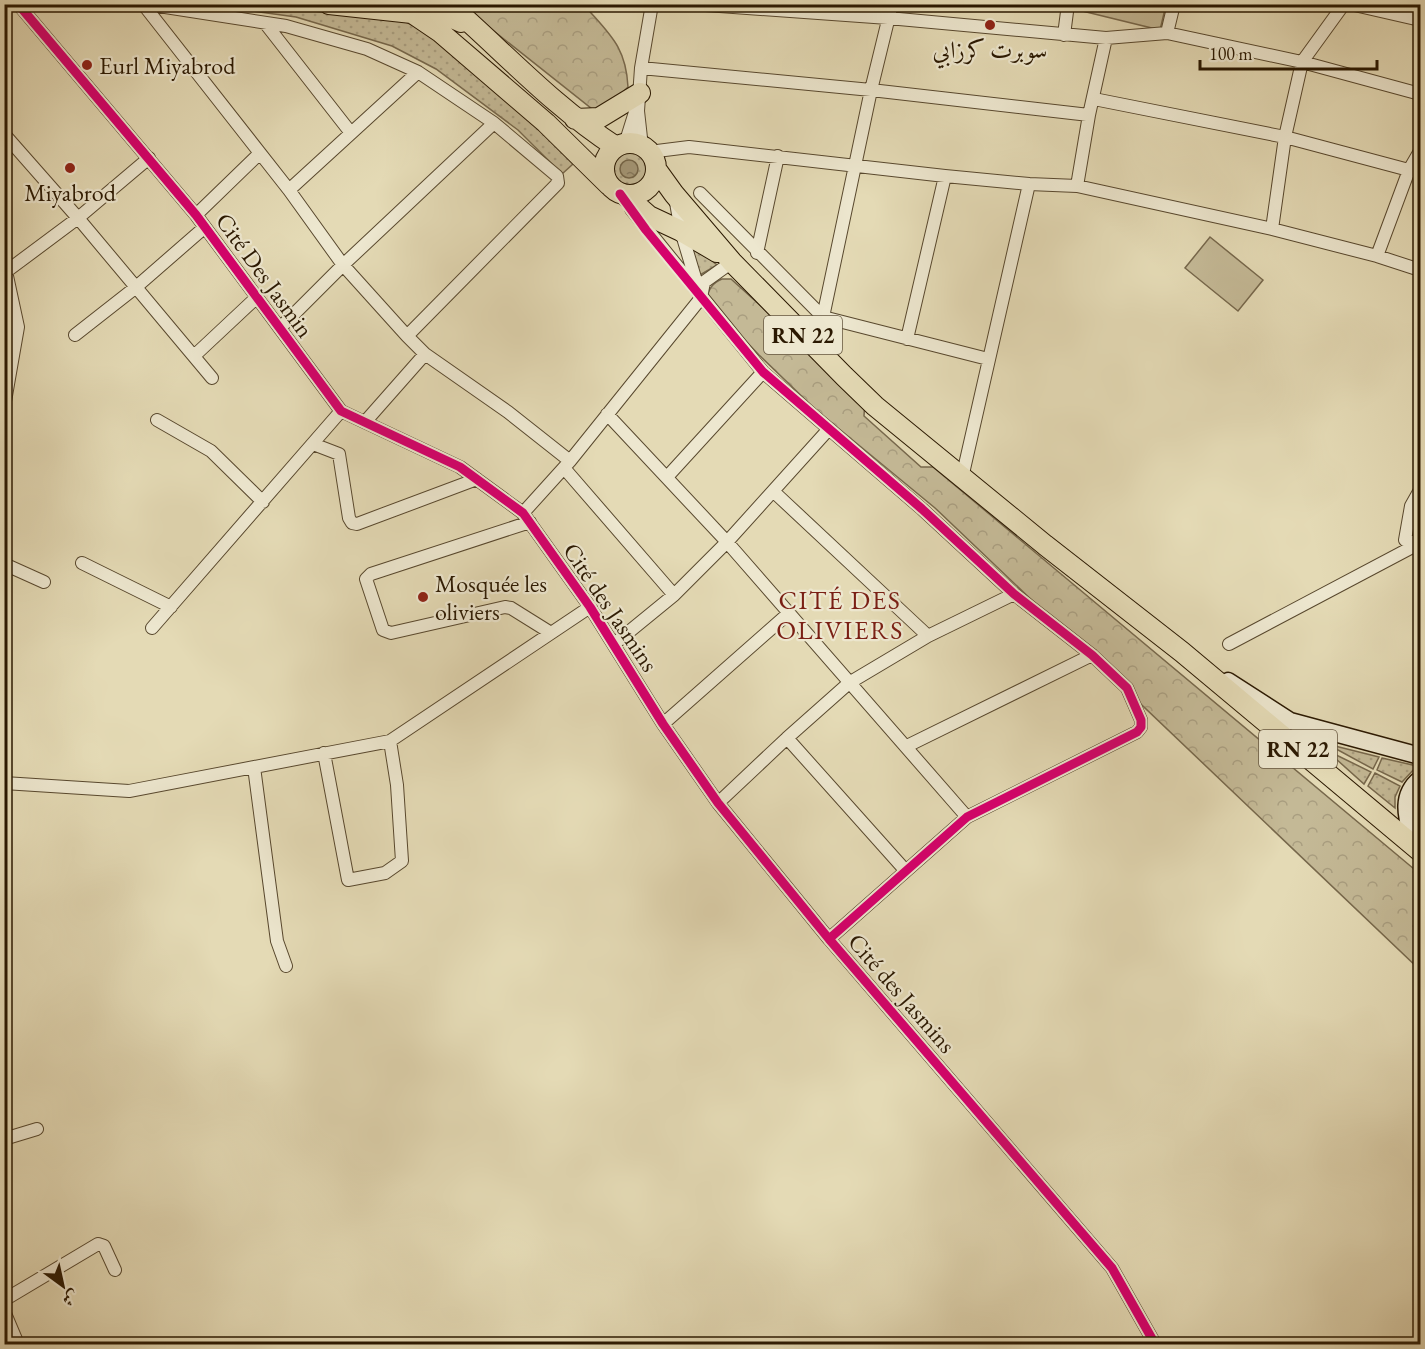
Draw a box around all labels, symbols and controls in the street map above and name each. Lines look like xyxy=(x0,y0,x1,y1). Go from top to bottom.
marker: سوبرت كرزابي xyxy=(983,18,997,32)
scale bar xyxy=(1200,33,1377,71)
place label: سوبرت كرزابي xyxy=(933,34,1047,69)
text: 100 m xyxy=(1209,42,1253,65)
place label: Eurl Miyabrod xyxy=(99,50,236,81)
marker: Eurl Miyabrod xyxy=(80,58,94,72)
marker: Miyabrod xyxy=(63,161,77,175)
place label: Miyabrod xyxy=(24,177,117,208)
street label: Cité Des Jasmin xyxy=(209,206,321,344)
road number: RN 22 xyxy=(764,316,842,354)
street label: Cité des Jasmins xyxy=(556,537,666,677)
place label: Mosquée les oliviers xyxy=(435,568,547,627)
district label: CITÉ DES OLIVIERS xyxy=(776,583,904,647)
marker: Mosquée les oliviers xyxy=(416,590,430,604)
road number: RN 22 xyxy=(1259,730,1337,768)
street label: Cité des Jasmins xyxy=(841,927,963,1059)
north arrow xyxy=(33,1256,93,1316)
text: ش xyxy=(59,1285,83,1311)

